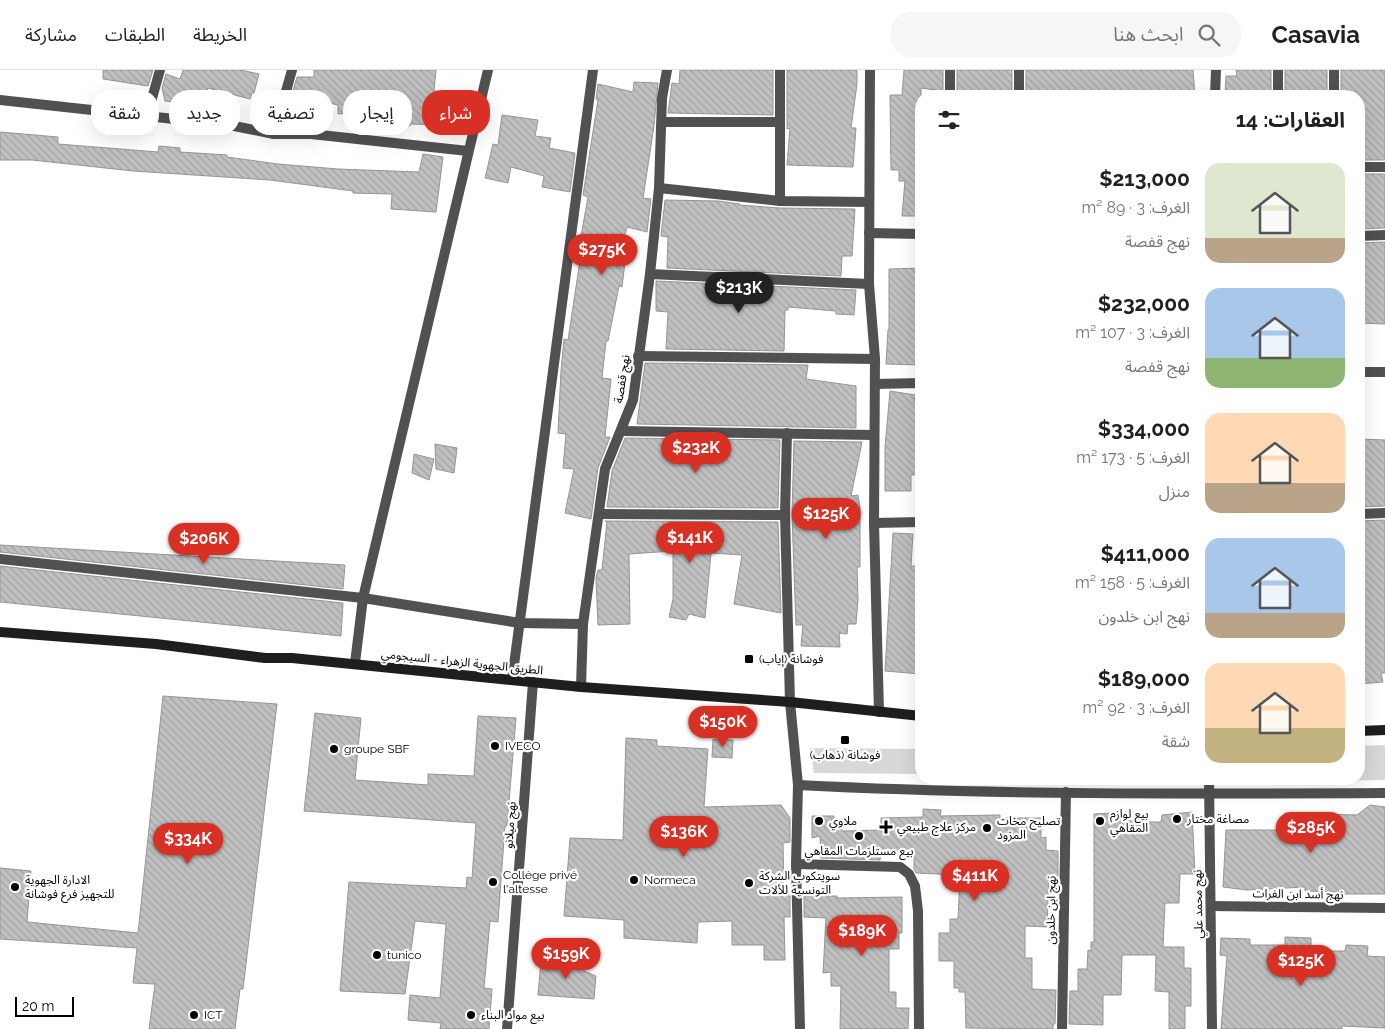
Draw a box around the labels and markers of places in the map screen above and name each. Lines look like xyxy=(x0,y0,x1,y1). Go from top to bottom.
pin: $275K xyxy=(567,234,637,276)
pin: $213K xyxy=(704,272,774,314)
pin: $232K xyxy=(661,432,731,474)
pin: $125K xyxy=(791,498,861,540)
pin: $206K xyxy=(169,522,239,565)
pin: $141K xyxy=(655,522,725,564)
place label: فوشانة (إياب) xyxy=(759,652,823,667)
marker: فوشانة (إياب) xyxy=(743,653,755,665)
pin: $150K xyxy=(688,706,758,748)
marker: فوشانة (ذهاب) xyxy=(839,734,851,746)
place label: IVECO xyxy=(505,739,540,753)
marker: IVECO xyxy=(489,740,501,752)
place label: groupe SBF xyxy=(344,742,410,756)
marker: groupe SBF xyxy=(328,743,340,755)
place label: فوشانة (ذهاب) xyxy=(810,748,880,762)
place label: بيع لوازم المقاهي xyxy=(1110,807,1149,838)
place label: مصاغة مختار xyxy=(1186,812,1249,826)
pin: $285K xyxy=(1276,812,1346,854)
marker: مصاغة مختار xyxy=(1171,813,1183,825)
place label: ملاوي xyxy=(829,814,857,831)
place label: تصليح مخات المزود xyxy=(997,814,1061,842)
marker: ملاوي xyxy=(813,815,825,827)
marker: بيع لوازم المقاهي xyxy=(1094,815,1106,827)
pin: $136K xyxy=(649,816,719,858)
marker: مركز علاج طبيعي xyxy=(879,820,893,834)
place label: مركز علاج طبيعي xyxy=(897,820,976,837)
pin: $334K xyxy=(153,822,223,865)
marker: تصليح مخات المزود xyxy=(981,822,993,834)
marker: بيع مستلزمات المقاهي xyxy=(853,830,865,842)
place label: بيع مستلزمات المقاهي xyxy=(805,844,913,861)
pin: $411K xyxy=(940,860,1010,902)
place label: Collège privé l'altesse xyxy=(503,868,577,896)
place label: سويتكوب الشركة التونسية للألات xyxy=(759,869,840,897)
place label: الادارة الجهوية للتجهيز فرع فوشانة xyxy=(25,873,114,903)
place label: Normeca xyxy=(644,873,696,887)
marker: Normeca xyxy=(628,874,640,886)
marker: Collège privé l'altesse xyxy=(487,876,499,888)
marker: سويتكوب الشركة التونسية للألات xyxy=(743,877,755,889)
marker: الادارة الجهوية للتجهيز فرع فوشانة xyxy=(9,881,21,893)
pin: $189K xyxy=(827,914,897,957)
pin: $159K xyxy=(531,938,601,980)
pin: $125K xyxy=(1266,944,1336,987)
place label: tunico xyxy=(387,948,421,962)
marker: tunico xyxy=(371,949,383,961)
place label: ICT xyxy=(204,1008,223,1022)
place label: بيع مواد البناء xyxy=(481,1008,544,1024)
marker: ICT xyxy=(188,1009,200,1021)
marker: بيع مواد البناء xyxy=(465,1009,477,1021)

